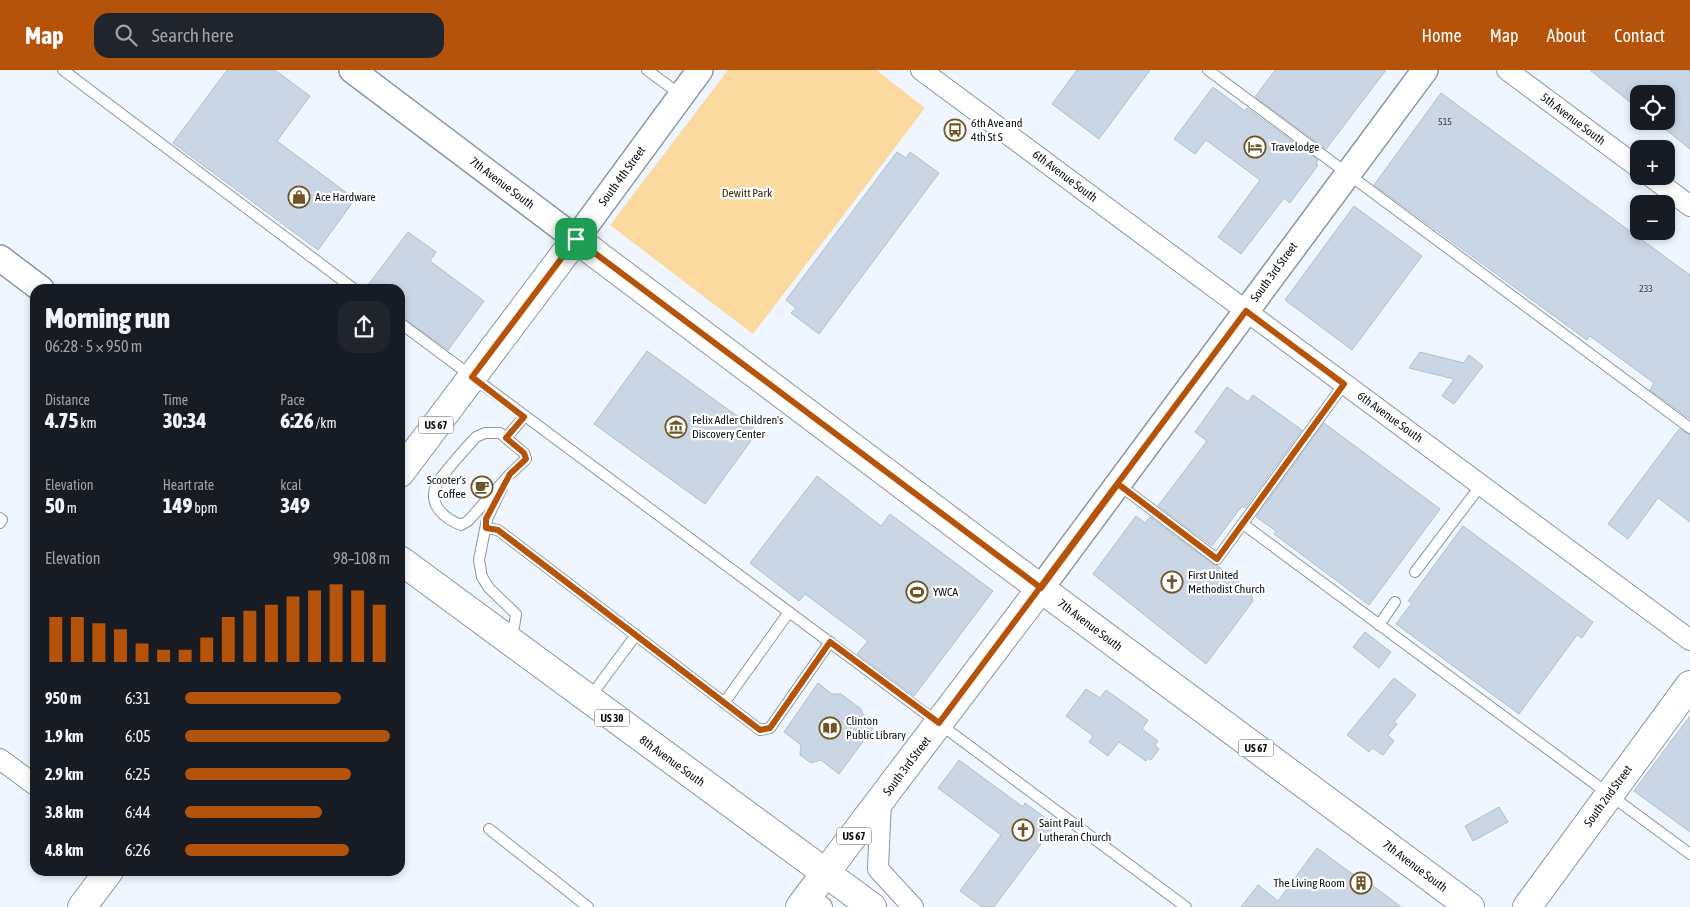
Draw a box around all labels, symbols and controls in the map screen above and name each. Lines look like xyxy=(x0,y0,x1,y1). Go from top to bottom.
search box xyxy=(94,13,444,58)
icon: search xyxy=(112,21,140,49)
text: Map xyxy=(25,22,64,49)
text: Search here xyxy=(152,24,234,46)
text: Home xyxy=(1422,25,1462,46)
text: Map xyxy=(1490,25,1519,46)
text: About xyxy=(1547,25,1586,46)
text: Contact xyxy=(1614,25,1665,46)
map controls xyxy=(1630,85,1675,240)
button: locate xyxy=(1630,85,1675,130)
street label: 5th Avenue South xyxy=(1538,90,1608,148)
place label: 6th Ave and 4th St S xyxy=(971,116,1022,144)
house number: 515 xyxy=(1438,116,1452,127)
bus stop icon: 6th Ave and 4th St S xyxy=(943,118,967,142)
hotel icon: Travelodge xyxy=(1243,135,1267,159)
place label: Travelodge xyxy=(1271,140,1319,154)
button: + xyxy=(1630,140,1675,185)
street label: South 4th Street xyxy=(596,143,649,209)
street label: 6th Avenue South xyxy=(1030,147,1100,205)
street label: 7th Avenue South xyxy=(467,154,537,212)
shop icon: Ace Hardware xyxy=(287,185,311,209)
park label: Dewitt Park xyxy=(722,186,773,200)
place label: Ace Hardware xyxy=(315,190,376,204)
button: − xyxy=(1630,195,1675,240)
pin xyxy=(555,218,597,260)
icon: arrive xyxy=(562,225,590,253)
street label: South 3rd Street xyxy=(1248,239,1301,305)
house number: 233 xyxy=(1639,283,1653,294)
button: share xyxy=(338,301,390,353)
text: Morning run xyxy=(45,302,170,334)
text: 06:28 · 5 × 950 m xyxy=(45,337,142,355)
street label: 6th Avenue South xyxy=(1355,389,1425,445)
text: Distance xyxy=(45,392,90,408)
text: Time xyxy=(163,392,188,408)
text: Pace xyxy=(280,392,305,408)
text: 4.75 xyxy=(45,408,78,432)
text: 30:34 xyxy=(163,408,206,432)
text: 6:26 xyxy=(280,408,314,432)
place label: Felix Adler Children's Discovery Center xyxy=(692,413,783,441)
text: km xyxy=(78,415,97,431)
text: /km xyxy=(314,415,337,431)
museum icon: Felix Adler Children's Discovery Center xyxy=(664,415,688,439)
road number: US 67 xyxy=(418,416,454,434)
place label: Scooter's Coffee xyxy=(427,473,466,501)
cafe icon: Scooter's Coffee xyxy=(470,475,494,499)
text: Elevation xyxy=(45,477,94,493)
text: Heart rate xyxy=(163,477,214,493)
text: kcal xyxy=(280,477,302,493)
text: 50 xyxy=(45,493,65,517)
text: 149 xyxy=(163,493,192,517)
text: 349 xyxy=(280,493,310,517)
text: m xyxy=(65,500,77,516)
text: bpm xyxy=(192,500,218,516)
text: Elevation xyxy=(45,549,100,567)
text: 98–108 m xyxy=(333,549,390,567)
place label: First United Methodist Church xyxy=(1188,568,1265,596)
church icon: First United Methodist Church xyxy=(1160,570,1184,594)
sports icon: YWCA xyxy=(905,580,929,604)
place label: YWCA xyxy=(933,585,958,599)
street label: 7th Avenue South xyxy=(1055,596,1125,654)
text: 950 m xyxy=(45,689,81,707)
text: 6:31 xyxy=(125,689,150,707)
road number: US 30 xyxy=(594,710,630,726)
place label: Clinton Public Library xyxy=(846,714,906,742)
library icon: Clinton Public Library xyxy=(818,716,842,740)
text: 1.9 km xyxy=(45,727,84,745)
text: 6:05 xyxy=(125,727,151,745)
street label: 8th Avenue South xyxy=(637,733,707,789)
street label: South 3rd Street xyxy=(880,733,934,798)
road number: US 67 xyxy=(1238,740,1274,756)
street label: South 2nd Street xyxy=(1581,762,1635,829)
text: 2.9 km xyxy=(45,765,84,783)
text: 6:25 xyxy=(125,765,150,783)
text: 3.8 km xyxy=(45,803,84,821)
text: 6:44 xyxy=(125,803,150,821)
place label: Saint Paul Lutheran Church xyxy=(1039,816,1111,844)
church icon: Saint Paul Lutheran Church xyxy=(1011,818,1035,842)
road number: US 67 xyxy=(836,828,872,844)
street label: 7th Avenue South xyxy=(1380,837,1450,895)
text: 4.8 km xyxy=(45,841,84,859)
text: 6:26 xyxy=(125,841,150,859)
building icon: The Living Room xyxy=(1349,871,1373,895)
place label: The Living Room xyxy=(1273,876,1345,890)

